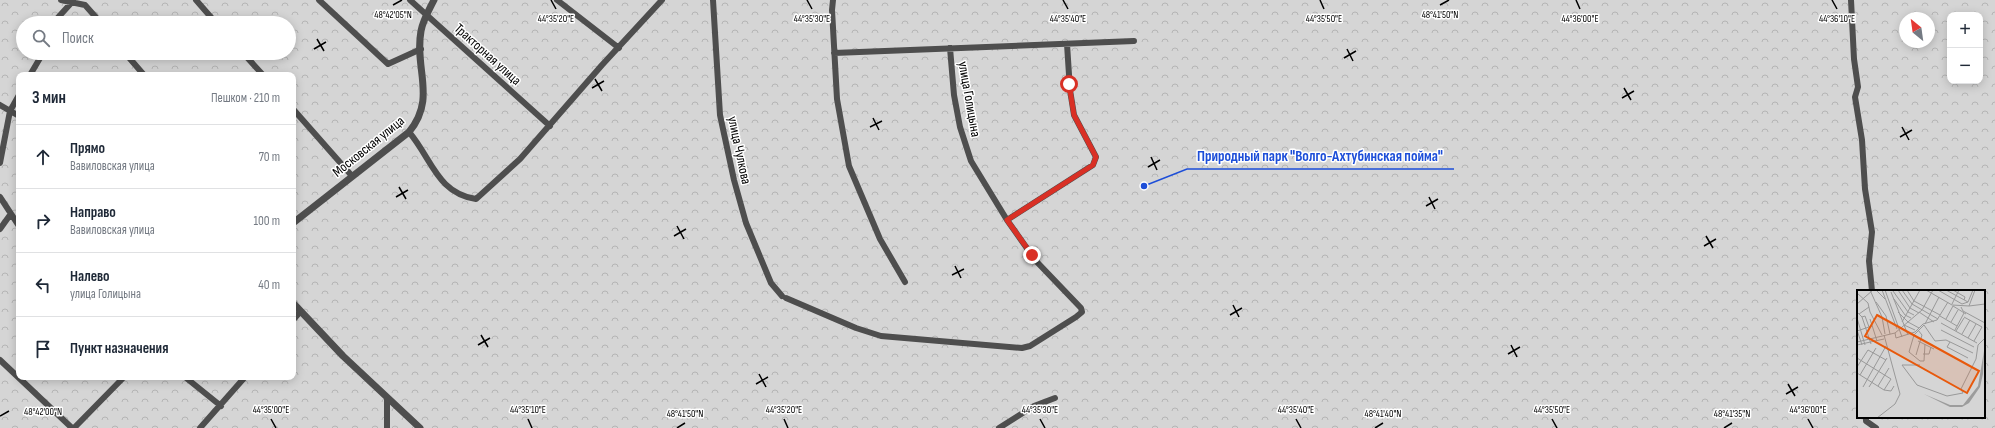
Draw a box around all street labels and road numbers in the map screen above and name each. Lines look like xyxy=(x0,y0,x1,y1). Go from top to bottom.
street label: Тракторная улица xyxy=(451,20,525,89)
street label: улица Голицына xyxy=(955,60,985,138)
street label: Московская улица xyxy=(329,112,408,181)
street label: улица Чулкова xyxy=(724,115,755,186)

